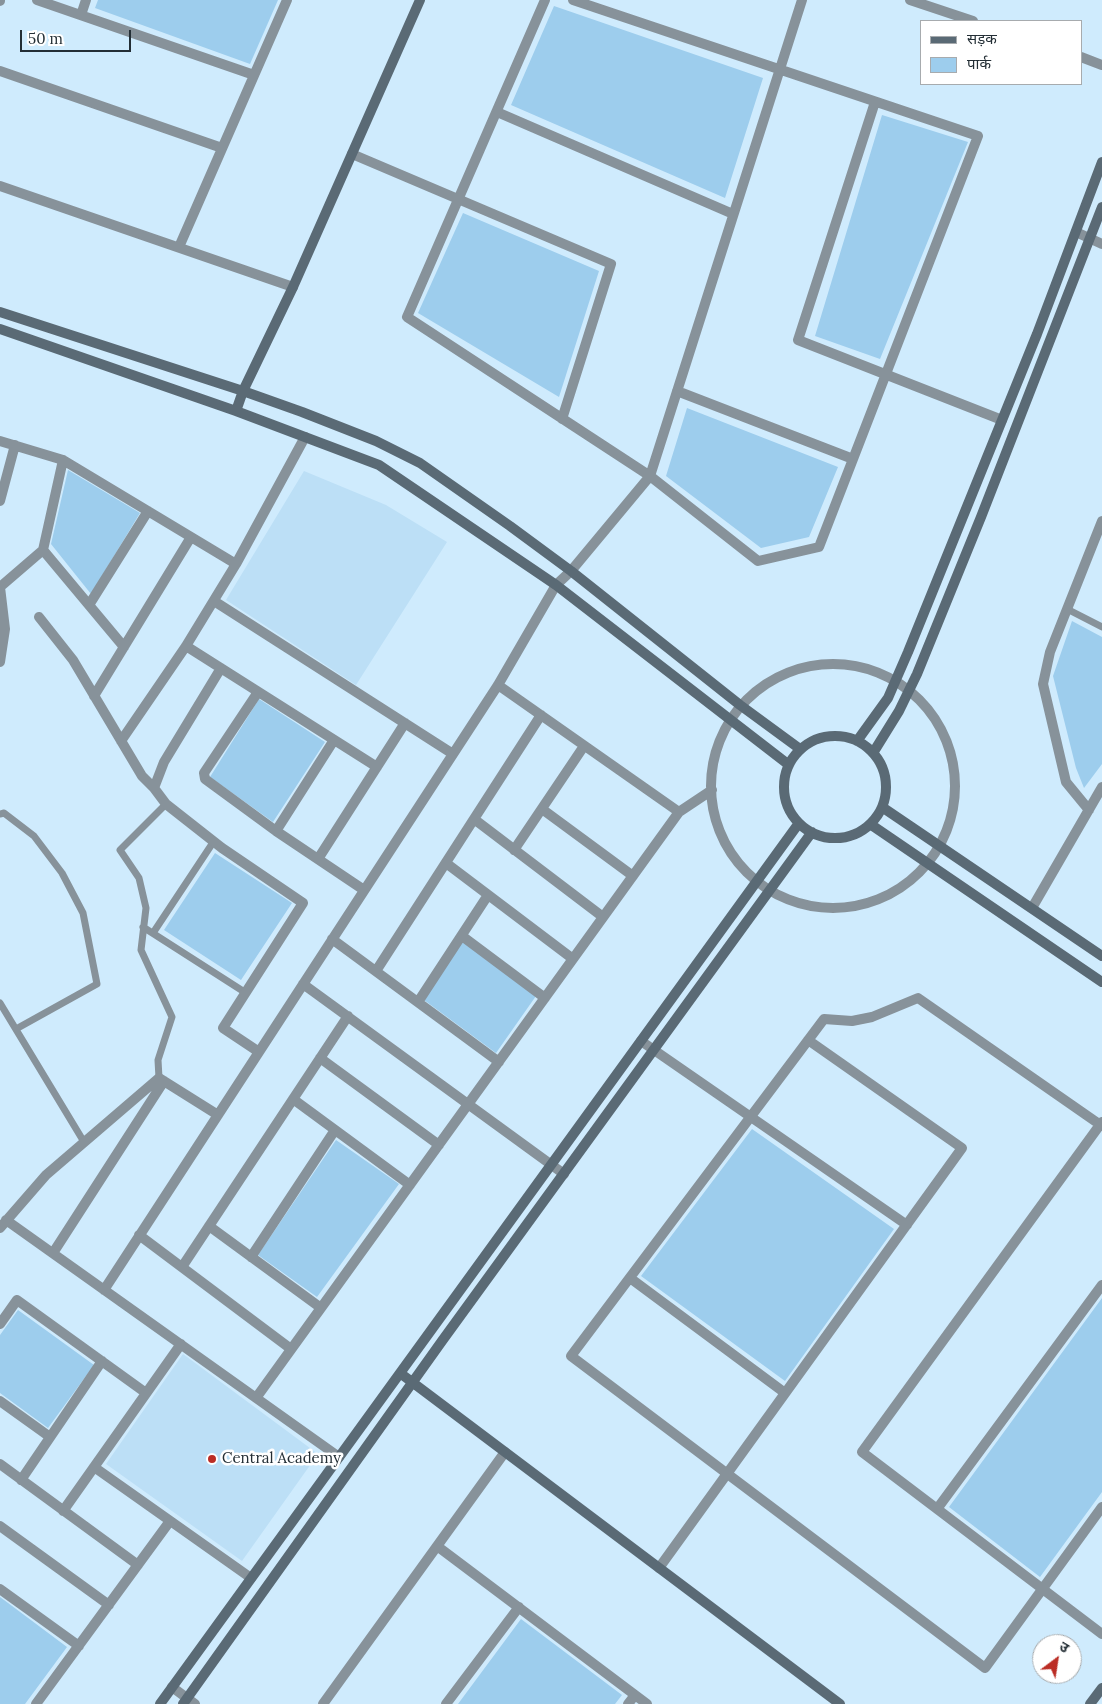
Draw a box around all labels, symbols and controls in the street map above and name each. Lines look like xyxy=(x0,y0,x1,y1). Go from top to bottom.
scale bar xyxy=(22,20,134,52)
legend xyxy=(920,20,1082,85)
text: 50 m xyxy=(28,29,63,48)
text: सड़क xyxy=(967,29,997,48)
text: पार्क xyxy=(967,54,991,73)
place label: Central Academy xyxy=(222,1450,341,1468)
marker: Central Academy xyxy=(206,1453,218,1465)
north arrow xyxy=(1032,1634,1082,1684)
text: उ xyxy=(1056,1637,1072,1657)

